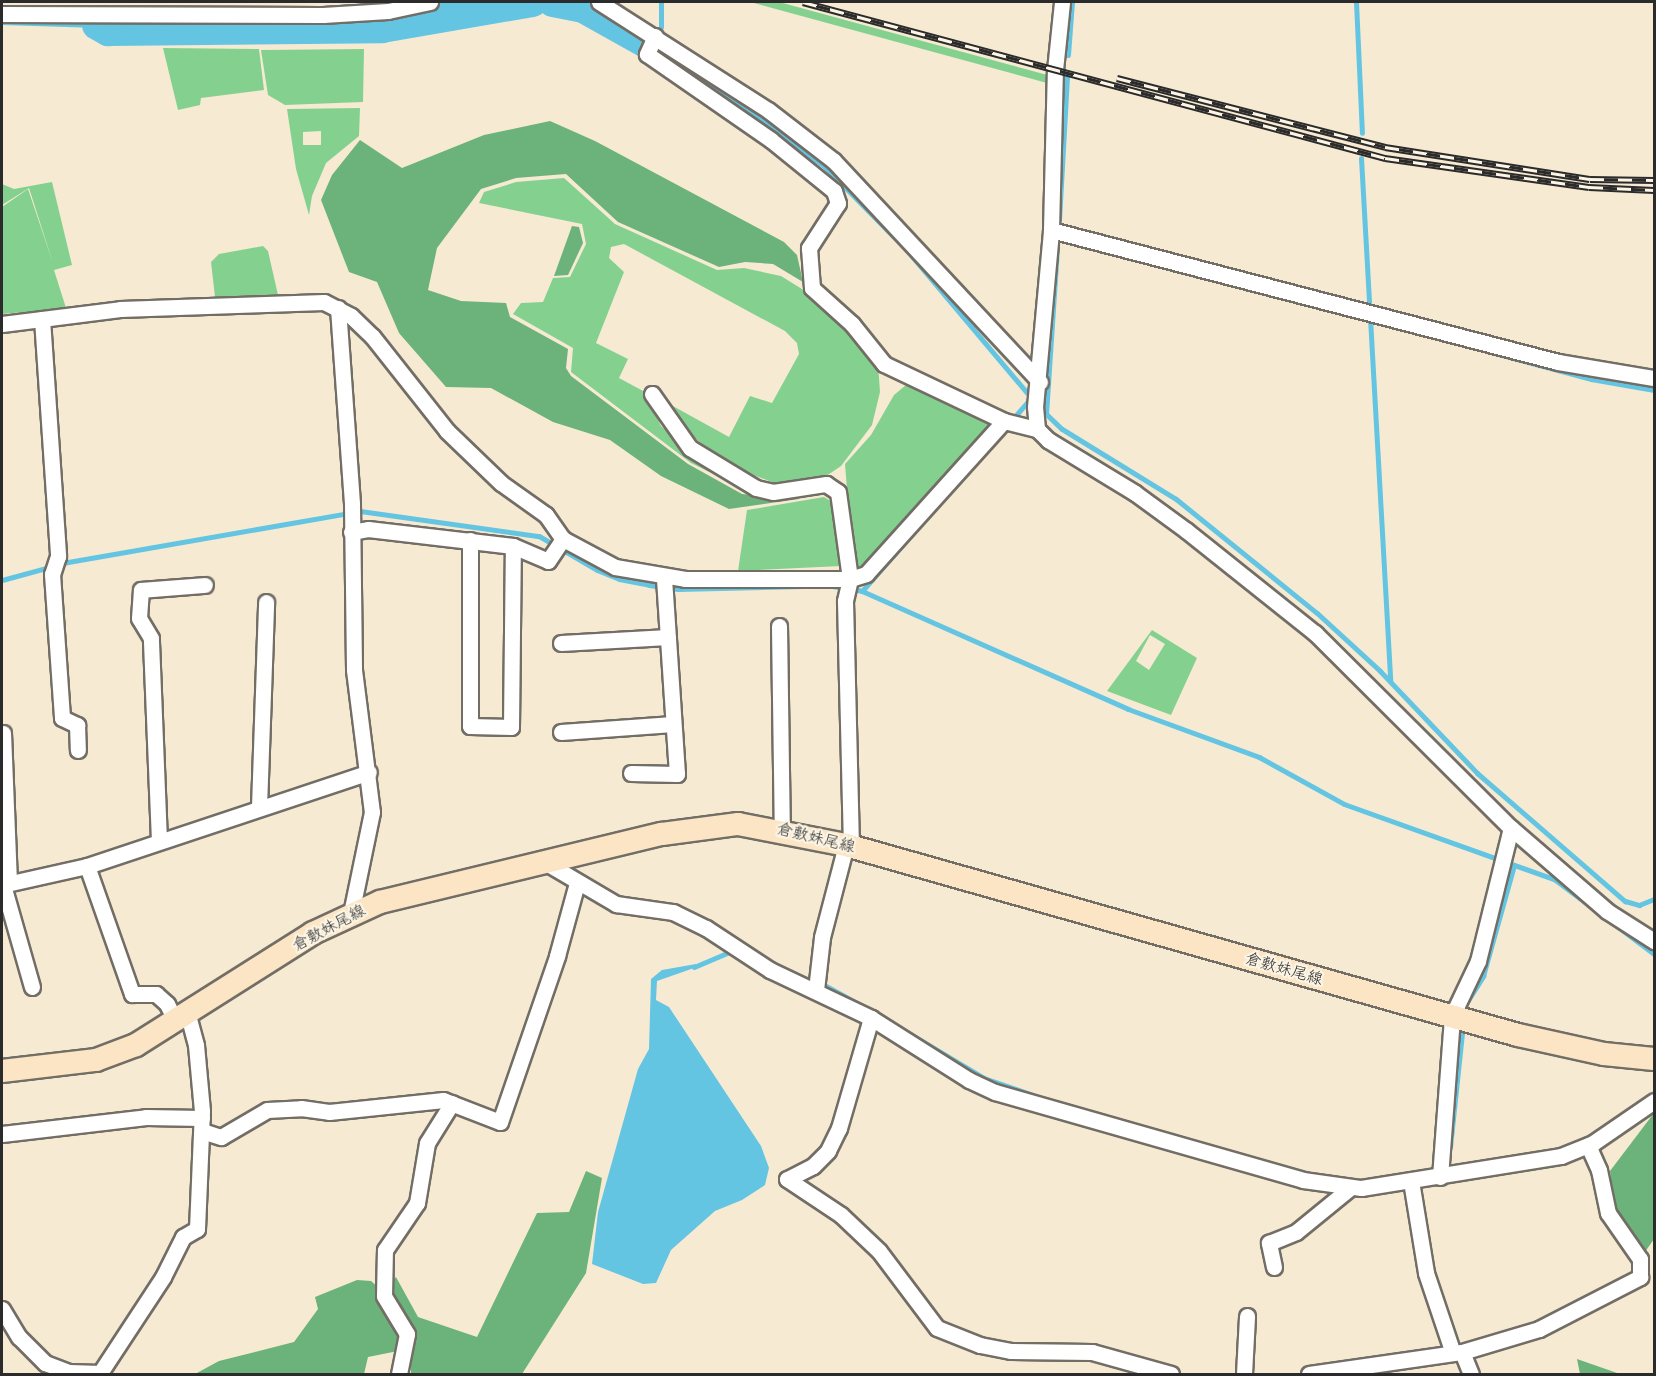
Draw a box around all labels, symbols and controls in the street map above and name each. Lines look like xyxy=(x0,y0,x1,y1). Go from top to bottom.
street label: 倉敷妹尾線 xyxy=(775,819,857,857)
street label: 倉敷妹尾線 xyxy=(289,901,369,955)
street label: 倉敷妹尾線 xyxy=(1243,949,1325,989)

